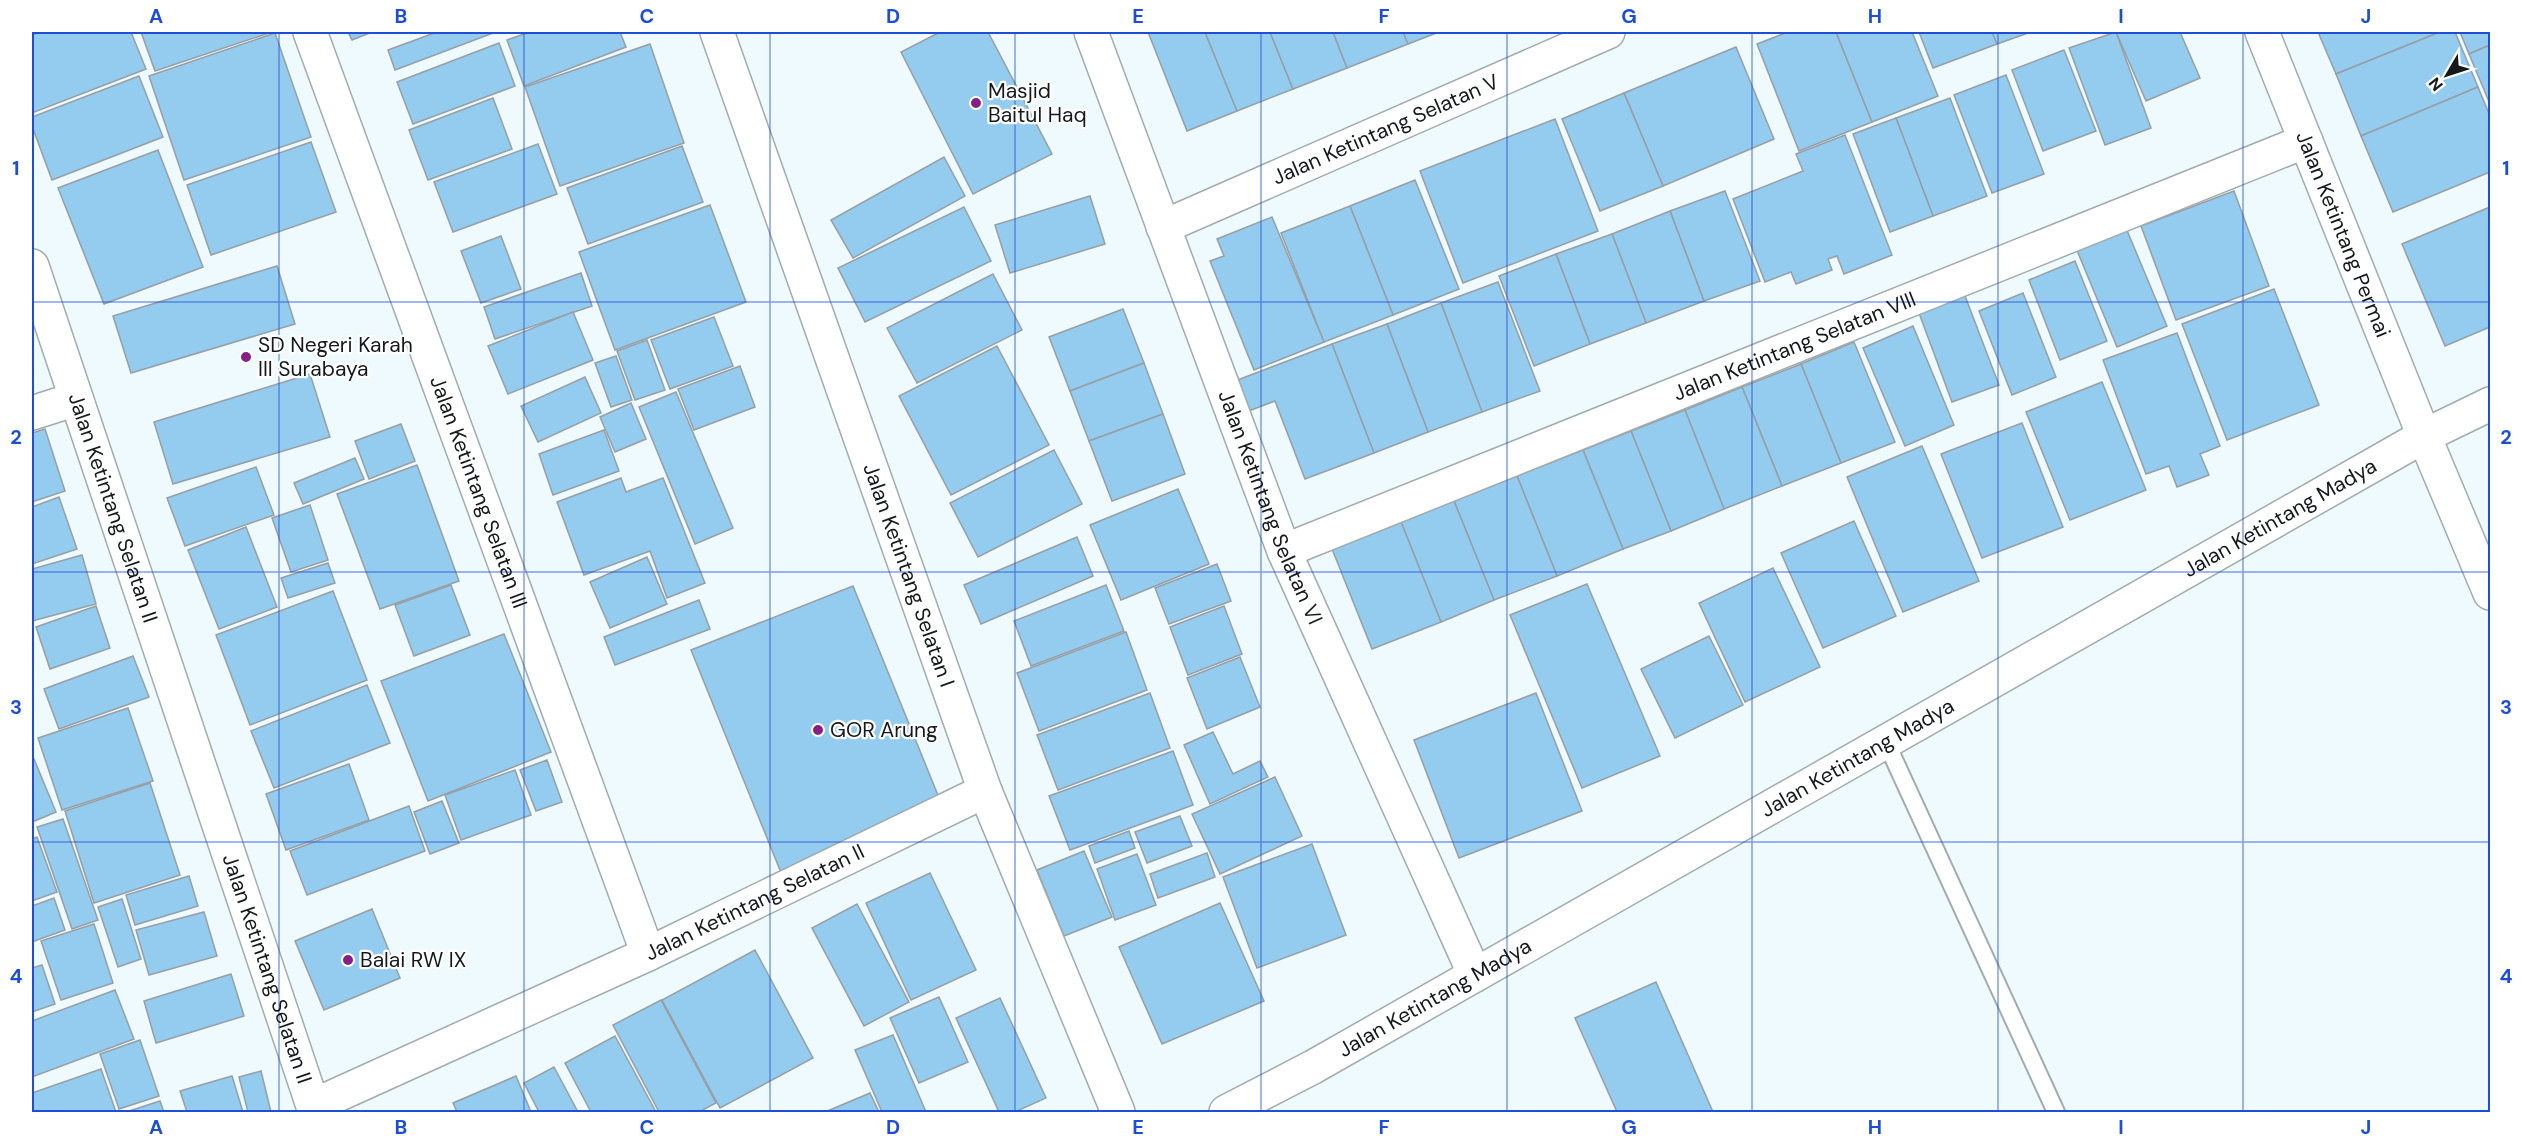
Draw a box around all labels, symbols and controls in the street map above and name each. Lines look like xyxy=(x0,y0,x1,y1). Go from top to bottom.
text: A xyxy=(149,3,163,29)
text: B xyxy=(395,3,407,29)
text: C xyxy=(640,3,654,29)
text: D xyxy=(886,3,900,29)
text: E xyxy=(1132,3,1144,29)
text: F xyxy=(1378,3,1390,29)
text: G xyxy=(1621,3,1637,29)
text: H xyxy=(1868,3,1882,29)
text: I xyxy=(2118,3,2124,29)
text: J xyxy=(2361,3,2371,29)
north arrow xyxy=(2417,45,2477,105)
street label: Jalan Ketintang Selatan V xyxy=(1268,68,1503,191)
text: N xyxy=(2424,73,2448,95)
place label: Masjid Baitul Haq xyxy=(988,77,1087,129)
marker: Masjid Baitul Haq xyxy=(969,96,983,110)
street label: Jalan Ketintang Permai xyxy=(2289,127,2397,342)
text: 1 xyxy=(12,155,20,181)
text: 1 xyxy=(2502,155,2510,181)
street label: Jalan Ketintang Selatan VIII xyxy=(1669,285,1920,408)
place label: SD Negeri Karah III Surabaya xyxy=(258,331,413,383)
marker: SD Negeri Karah III Surabaya xyxy=(239,350,253,364)
street label: Jalan Ketintang Selatan III xyxy=(423,372,534,612)
street label: Jalan Ketintang Selatan VI xyxy=(1211,386,1329,629)
street label: Jalan Ketintang Selatan II xyxy=(61,389,164,626)
text: 2 xyxy=(10,424,22,450)
text: 2 xyxy=(2500,424,2512,450)
street label: Jalan Ketintang Madya xyxy=(2178,452,2382,584)
street label: Jalan Ketintang Selatan I xyxy=(856,459,961,691)
street label: Jalan Ketintang Madya xyxy=(1756,692,1959,824)
text: 3 xyxy=(10,694,22,720)
text: 3 xyxy=(2500,694,2512,720)
place label: GOR Arung xyxy=(830,716,938,744)
marker: GOR Arung xyxy=(811,723,825,737)
street label: Jalan Ketintang Selatan II xyxy=(640,838,869,967)
street label: Jalan Ketintang Selatan II xyxy=(216,850,318,1087)
street label: Jalan Ketintang Madya xyxy=(1333,932,1536,1064)
place label: Balai RW IX xyxy=(360,946,466,974)
marker: Balai RW IX xyxy=(341,953,355,967)
text: 4 xyxy=(10,963,23,989)
text: 4 xyxy=(2500,963,2513,989)
text: A xyxy=(149,1114,163,1140)
text: B xyxy=(395,1114,407,1140)
text: C xyxy=(640,1114,654,1140)
text: D xyxy=(886,1114,900,1140)
text: E xyxy=(1132,1114,1144,1140)
text: F xyxy=(1378,1114,1390,1140)
text: G xyxy=(1621,1114,1637,1140)
text: H xyxy=(1868,1114,1882,1140)
text: I xyxy=(2118,1114,2124,1140)
text: J xyxy=(2361,1114,2371,1140)

